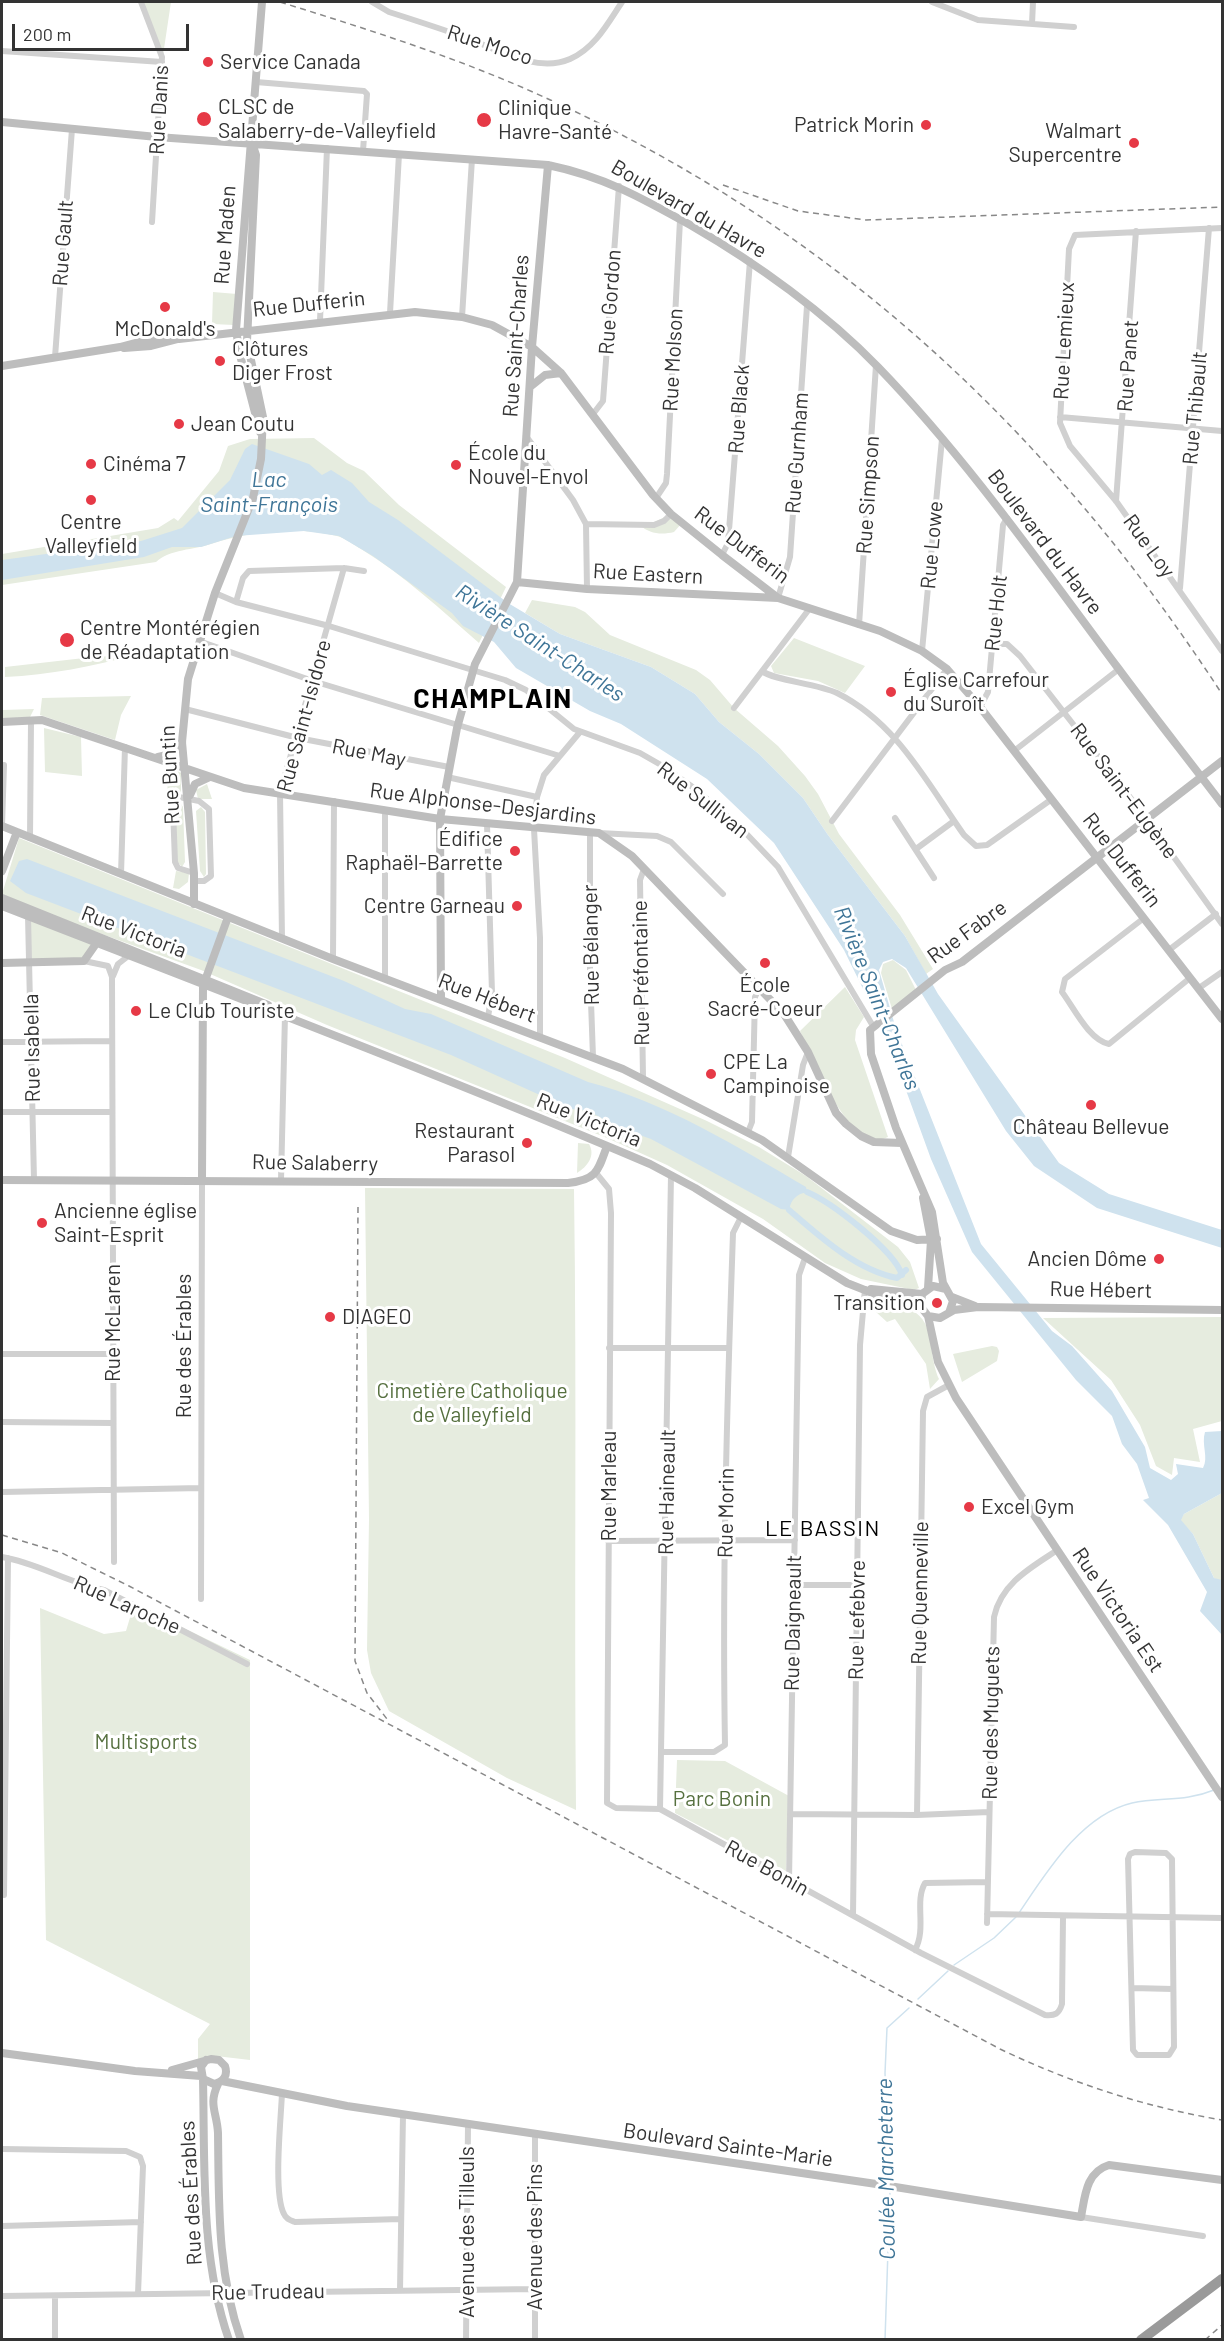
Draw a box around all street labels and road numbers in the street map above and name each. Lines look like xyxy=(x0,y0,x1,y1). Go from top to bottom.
street label: Rue Moco xyxy=(444,19,536,71)
street label: Rue Danis xyxy=(144,64,174,156)
street label: Boulevard du Havre xyxy=(607,154,771,264)
street label: Rue Maden xyxy=(209,185,241,285)
street label: Rue Gault xyxy=(47,199,79,287)
street label: Rue Gordon xyxy=(594,248,626,356)
street label: Rue Saint-Charles xyxy=(498,254,534,418)
street label: Rue Lemieux xyxy=(1048,282,1080,400)
street label: Rue Dufferin xyxy=(252,286,366,322)
street label: Rue Molson xyxy=(658,308,688,412)
street label: Rue Panet xyxy=(1112,319,1144,413)
street label: Rue Thibault xyxy=(1177,350,1213,466)
street label: Rue Black xyxy=(723,363,755,455)
street label: Rue Gurnham xyxy=(780,391,814,515)
street label: Rue Simpson xyxy=(851,435,885,555)
street label: Boulevard du Havre xyxy=(982,464,1108,620)
street label: Rue Lowe xyxy=(916,500,948,590)
street label: Rue Dufferin xyxy=(689,501,795,589)
street label: Rue Loy xyxy=(1118,509,1180,583)
street label: Rue Eastern xyxy=(592,559,704,589)
street label: Rue Holt xyxy=(979,573,1013,653)
street label: Rue Saint-Isidore xyxy=(271,637,337,795)
street label: Rue Saint-Eugène xyxy=(1065,718,1183,864)
street label: Rue Buntin xyxy=(155,725,185,825)
street label: Rue May xyxy=(330,733,408,773)
street label: Rue Sullivan xyxy=(652,756,754,844)
street label: Rue Alphonse-Desjardins xyxy=(368,778,598,830)
street label: Rue Dufferin xyxy=(1077,808,1167,912)
street label: Rue Bélanger xyxy=(577,884,605,1006)
street label: Rue Fabre xyxy=(923,895,1011,969)
street label: Rue Victoria xyxy=(78,900,190,964)
street label: Rue Préfontaine xyxy=(627,900,655,1046)
street label: Rue Hébert xyxy=(435,968,539,1028)
street label: Rue Isabella xyxy=(18,993,46,1103)
street label: Rue Victoria xyxy=(533,1088,645,1152)
street label: Rue Salaberry xyxy=(252,1149,378,1177)
street label: Rue McLaren xyxy=(100,1264,126,1382)
street label: Rue des Érables xyxy=(171,1274,197,1418)
street label: Rue Hébert xyxy=(1050,1277,1152,1303)
street label: Rue Haineault xyxy=(653,1429,681,1555)
street label: Rue Marleau xyxy=(596,1431,622,1541)
street label: Rue Morin xyxy=(713,1468,739,1558)
street label: Rue Quenneville xyxy=(906,1521,934,1665)
street label: Rue Victoria Est xyxy=(1067,1543,1169,1677)
street label: Rue Daigneault xyxy=(779,1555,807,1691)
street label: Rue Lefebvre xyxy=(843,1560,871,1680)
street label: Rue Laroche xyxy=(70,1570,184,1640)
street label: Rue des Muguets xyxy=(977,1646,1005,1800)
street label: Rue Bonin xyxy=(721,1835,813,1901)
street label: Boulevard Sainte-Marie xyxy=(621,2118,835,2172)
street label: Rue des Érables xyxy=(175,2120,207,2266)
street label: Avenue des Tilleuls xyxy=(454,2146,480,2318)
street label: Avenue des Pins xyxy=(522,2164,548,2310)
street label: Rue Trudeau xyxy=(211,2278,325,2306)

